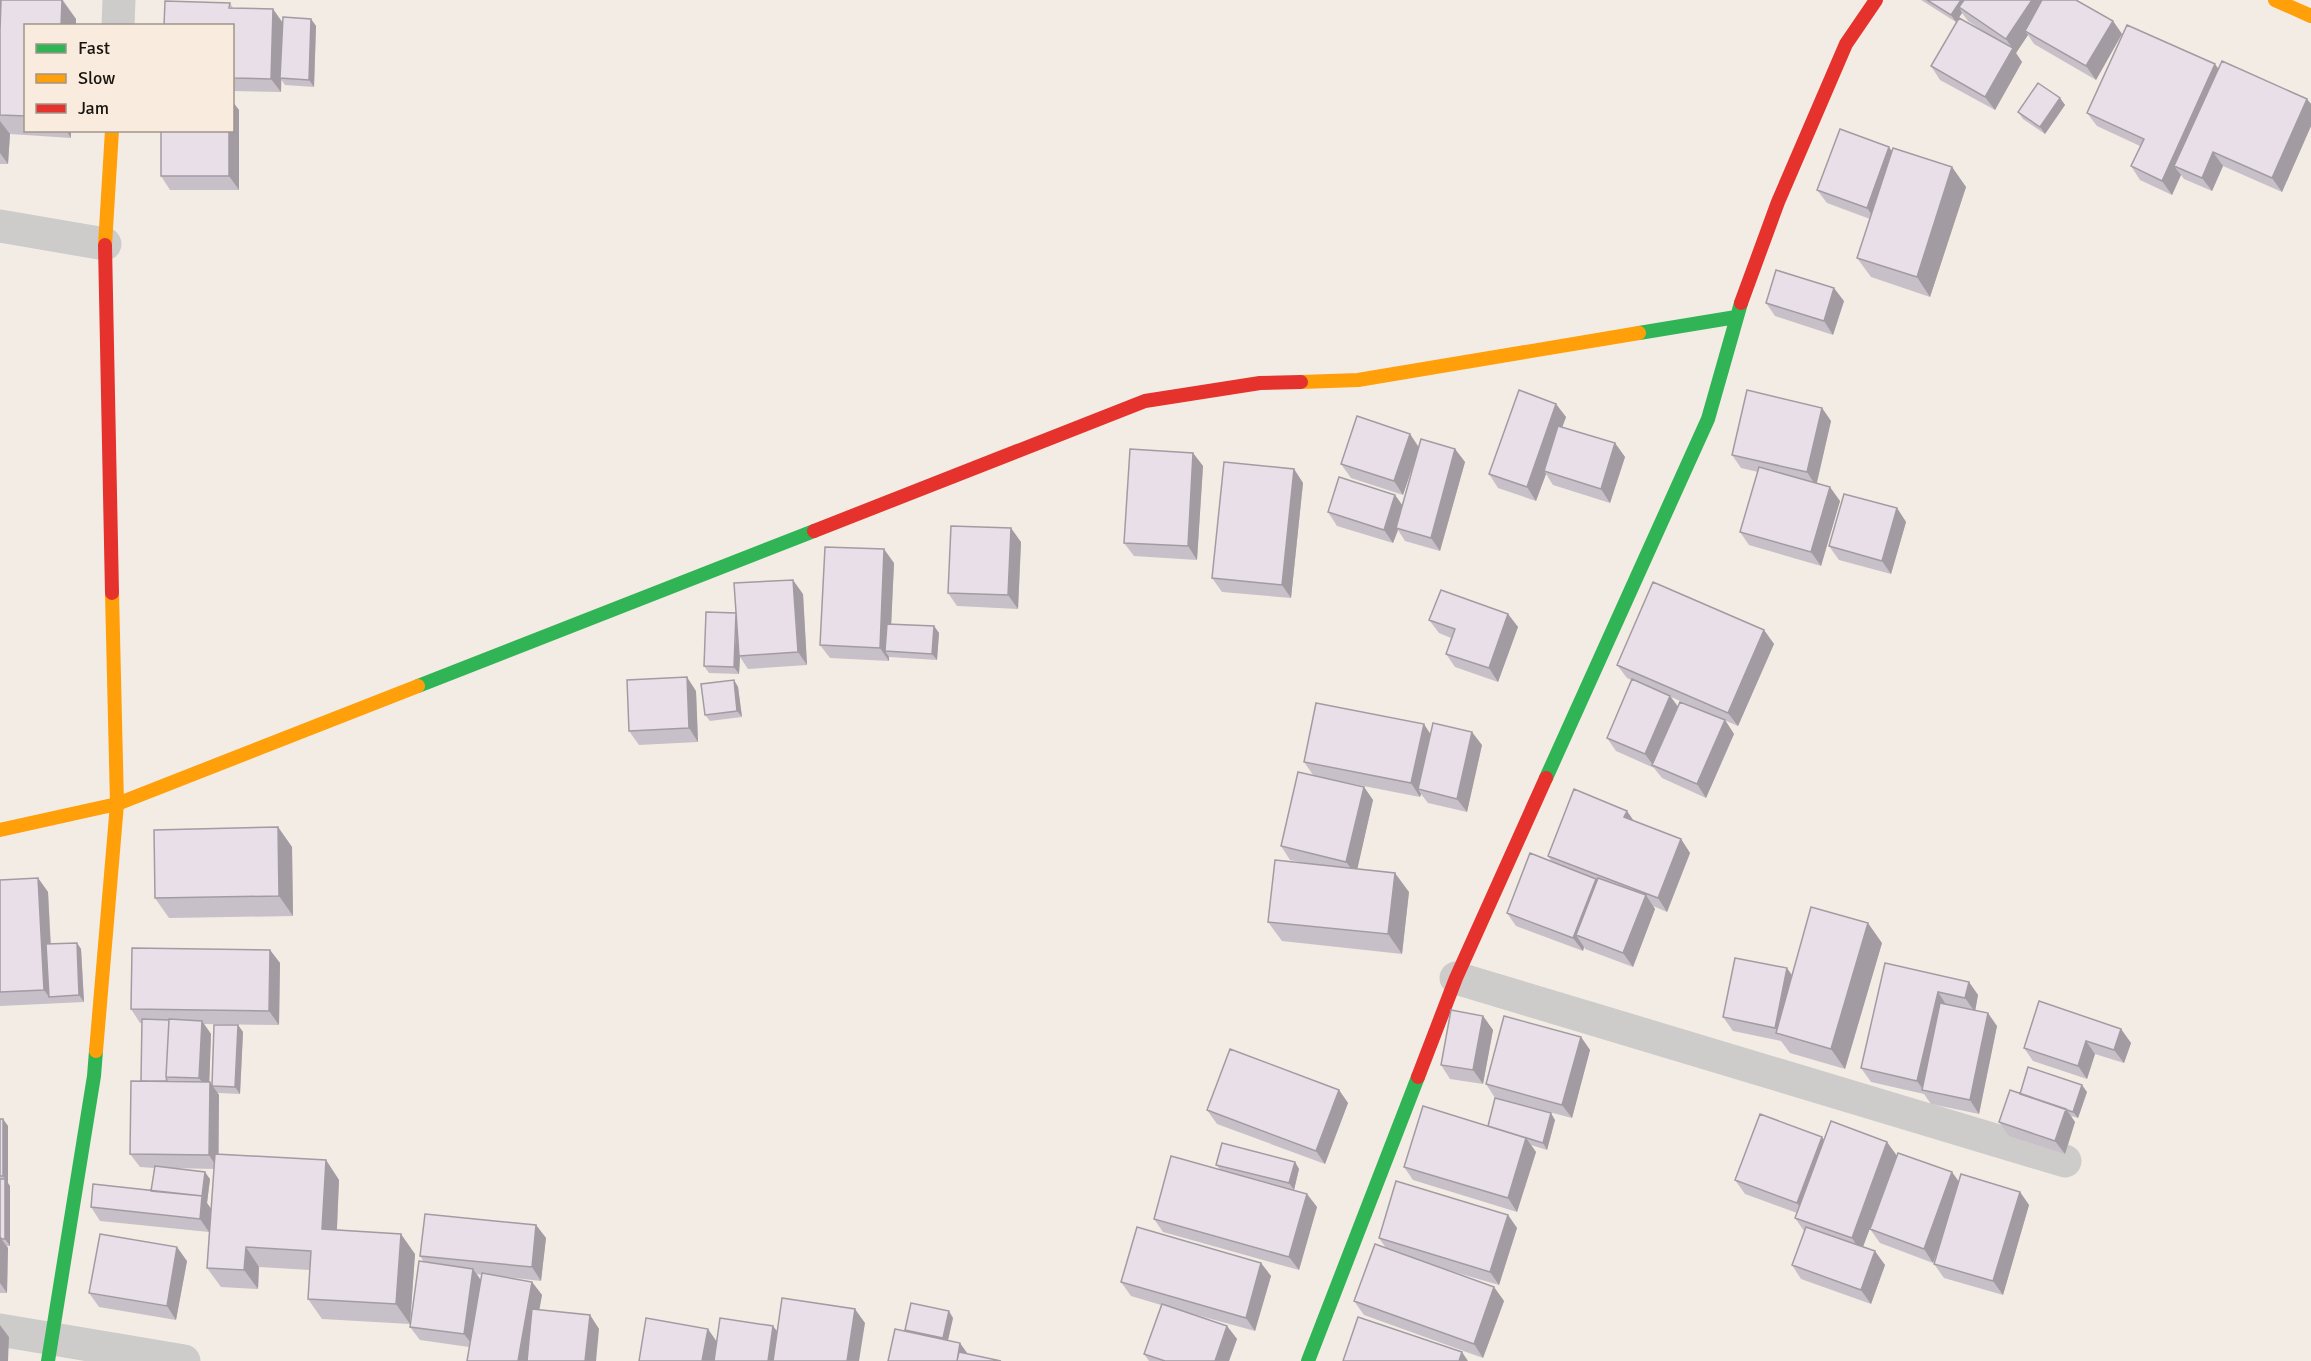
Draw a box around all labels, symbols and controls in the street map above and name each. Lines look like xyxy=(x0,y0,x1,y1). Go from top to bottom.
legend xyxy=(24,24,234,132)
text: Fast xyxy=(78,37,110,59)
text: Slow xyxy=(78,67,115,89)
text: Jam xyxy=(78,97,109,119)

